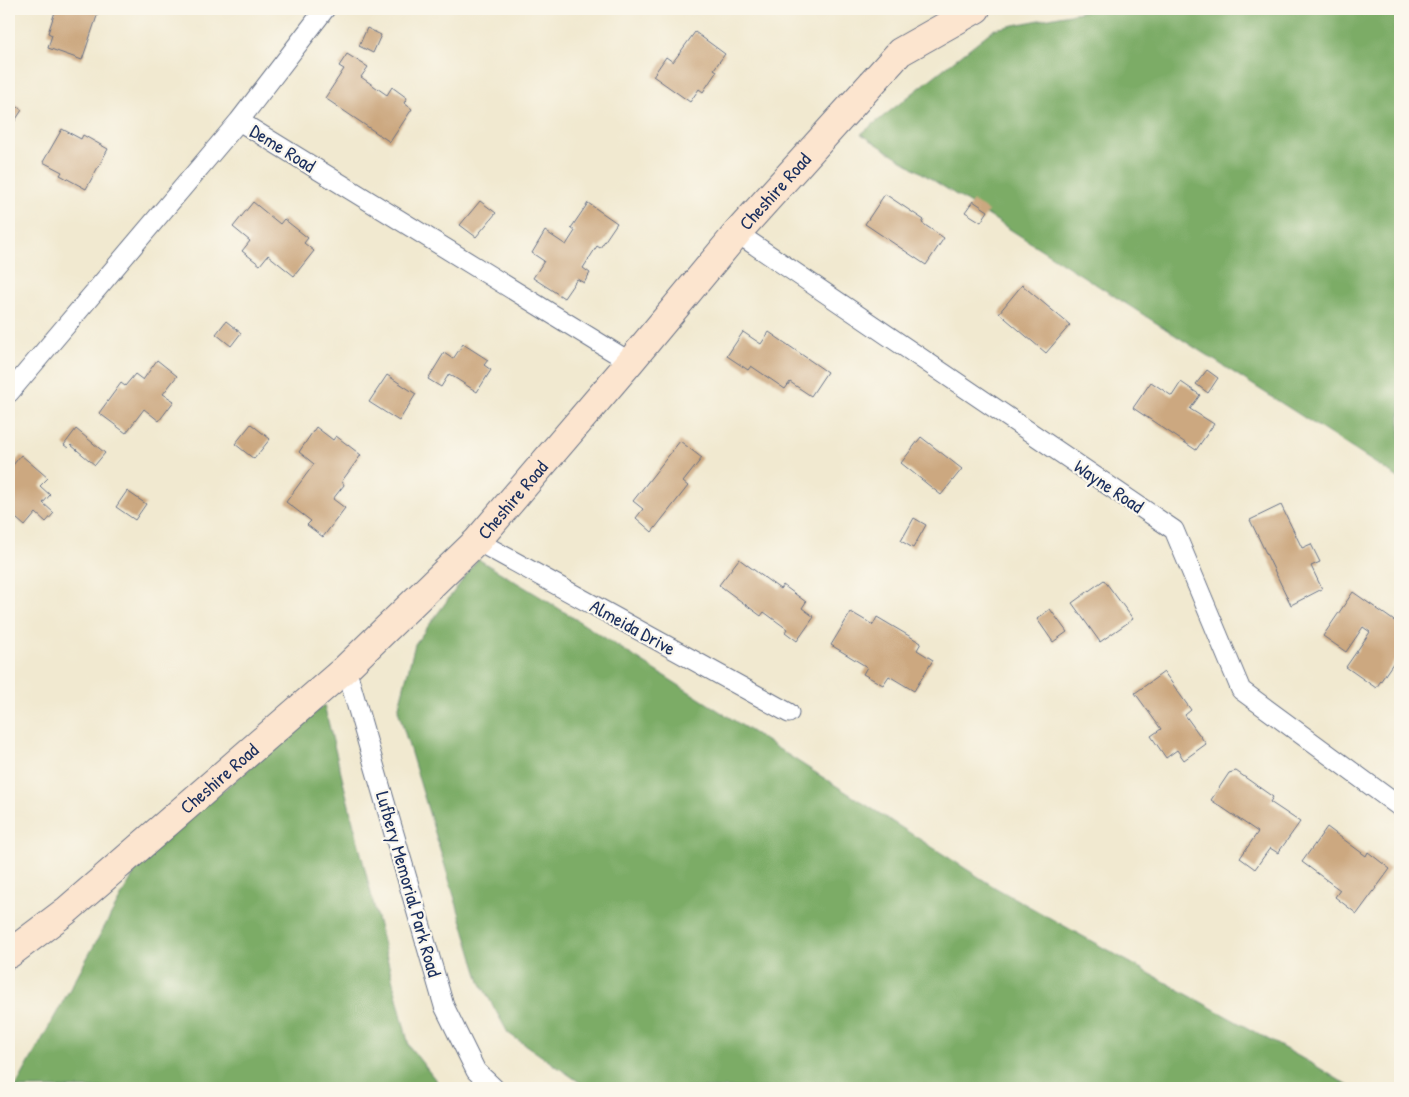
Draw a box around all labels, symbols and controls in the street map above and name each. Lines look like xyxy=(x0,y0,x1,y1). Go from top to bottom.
street label: Deme Road xyxy=(245,118,321,179)
street label: Cheshire Road xyxy=(733,146,817,236)
street label: Wayne Road xyxy=(1069,453,1149,519)
street label: Cheshire Road xyxy=(471,454,554,545)
street label: Almeida Drive xyxy=(586,593,681,661)
street label: Cheshire Road xyxy=(174,737,264,819)
street label: Lufbery Memorial Park Road xyxy=(370,788,448,980)

